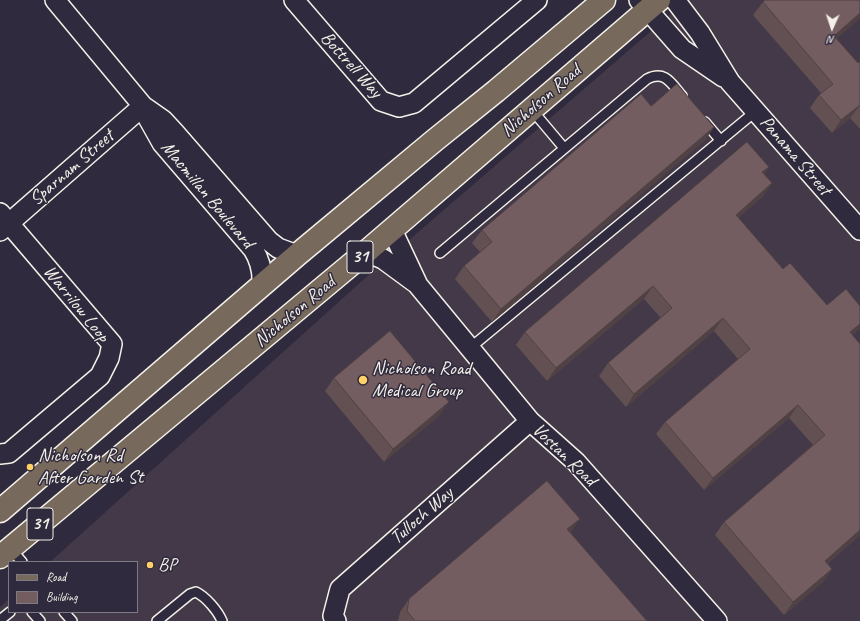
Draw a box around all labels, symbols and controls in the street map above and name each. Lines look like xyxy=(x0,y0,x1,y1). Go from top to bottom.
north arrow xyxy=(812,8,852,48)
street label: Bottrell Way xyxy=(315,27,387,103)
text: N xyxy=(828,33,835,47)
street label: Nicholson Road xyxy=(496,60,586,142)
street label: Panama Street xyxy=(754,112,836,200)
street label: Sparnam Street xyxy=(25,125,119,211)
street label: Macmillan Boulevard xyxy=(155,137,259,253)
road number: 31 xyxy=(347,241,373,273)
street label: Warrilow Loop xyxy=(38,261,114,347)
street label: Nicholson Road xyxy=(250,272,340,352)
place label: Nicholson Road Medical Group xyxy=(372,358,471,402)
marker: Nicholson Road Medical Group xyxy=(357,374,369,386)
street label: Vostan Road xyxy=(527,419,601,491)
place label: Nicholson Rd After Garden St xyxy=(38,445,143,489)
marker: Nicholson Rd After Garden St xyxy=(25,462,35,472)
street label: Tulloch Way xyxy=(386,482,458,550)
road number: 31 xyxy=(27,508,53,540)
place label: BP xyxy=(158,554,177,576)
marker: BP xyxy=(145,560,155,570)
legend xyxy=(8,561,138,613)
text: Road xyxy=(46,569,66,585)
text: Building xyxy=(46,589,78,605)

